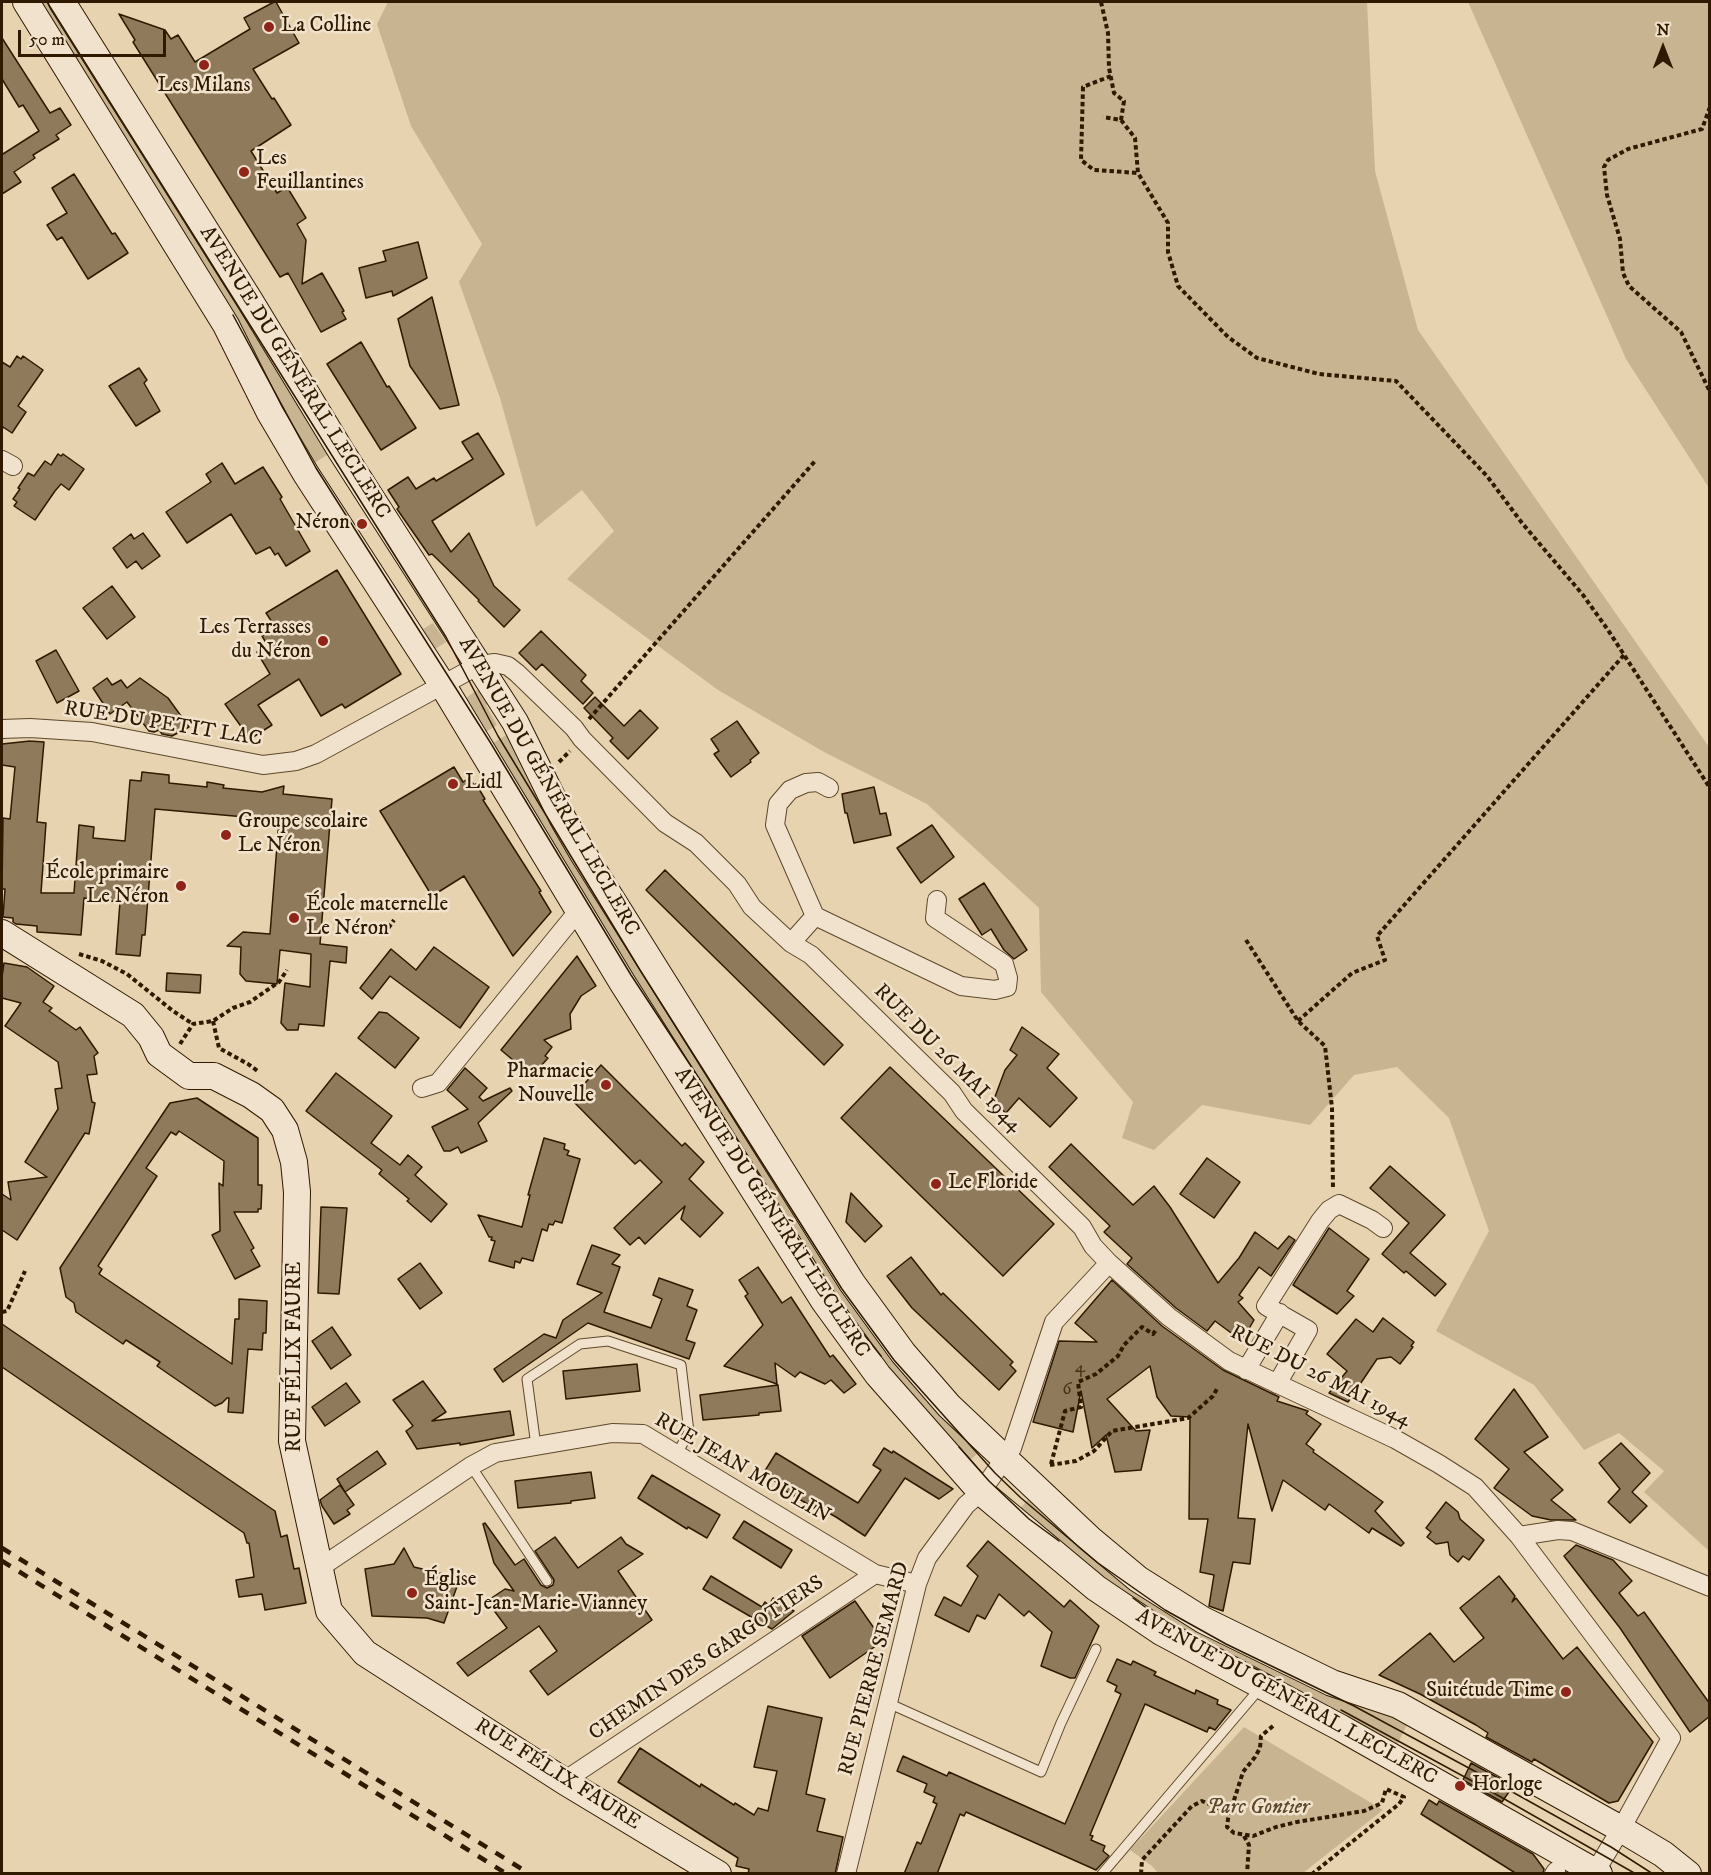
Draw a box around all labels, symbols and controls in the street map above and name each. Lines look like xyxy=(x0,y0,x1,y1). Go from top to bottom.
place label: La Colline xyxy=(281,14,371,40)
scale bar xyxy=(21,18,170,56)
north arrow xyxy=(1633,18,1693,78)
marker: La Colline xyxy=(262,20,276,34)
text: N xyxy=(1656,20,1670,40)
text: 50 m xyxy=(29,29,65,51)
marker: Les Milans xyxy=(197,58,211,72)
place label: Les Milans xyxy=(157,74,251,100)
place label: Les Feuillantines xyxy=(256,147,364,197)
marker: Les Feuillantines xyxy=(237,165,251,179)
street label: AVENUE DU GÉNÉRAL LECLERC xyxy=(193,222,395,524)
place label: Néron xyxy=(295,511,350,537)
marker: Néron xyxy=(355,517,369,531)
place label: Les Terrasses du Néron xyxy=(199,616,311,666)
street label: AVENUE DU GÉNÉRAL LECLERC xyxy=(452,633,644,941)
marker: Les Terrasses du Néron xyxy=(316,634,330,648)
street label: RUE DU PETIT LAC xyxy=(62,697,264,753)
place label: Lidl xyxy=(465,771,502,797)
marker: Lidl xyxy=(446,777,460,791)
place label: Groupe scolaire Le Néron xyxy=(238,810,368,860)
marker: Groupe scolaire Le Néron xyxy=(219,828,233,842)
place label: École primaire Le Néron xyxy=(45,861,169,911)
marker: École primaire Le Néron xyxy=(174,879,188,893)
place label: École maternelle Le Néron xyxy=(306,893,448,943)
marker: École maternelle Le Néron xyxy=(287,911,301,925)
street label: RUE DU 26 MAI 1944 xyxy=(868,980,1026,1138)
place label: Pharmacie Nouvelle xyxy=(506,1060,594,1110)
street label: AVENUE DU GÉNÉRAL LECLERC xyxy=(668,1063,874,1363)
marker: Pharmacie Nouvelle xyxy=(599,1078,613,1092)
place label: Le Floride xyxy=(948,1171,1038,1197)
marker: Le Floride xyxy=(929,1177,943,1191)
street label: RUE FÉLIX FAURE xyxy=(283,1262,309,1452)
street label: RUE DU 26 MAI 1944 xyxy=(1225,1321,1415,1433)
house number: 4 xyxy=(1075,1357,1085,1379)
house number: 6 xyxy=(1062,1379,1072,1401)
street label: RUE JEAN MOULIN xyxy=(650,1408,834,1530)
street label: RUE PIERRE SEMARD xyxy=(834,1559,916,1779)
place label: Église Saint-Jean-Marie-Vianney xyxy=(424,1568,647,1618)
street label: CHEMIN DES GARGOTIERS xyxy=(585,1571,829,1747)
marker: Église Saint-Jean-Marie-Vianney xyxy=(405,1586,419,1600)
street label: AVENUE DU GÉNÉRAL LECLERC xyxy=(1131,1604,1441,1792)
place label: Suitétude Time xyxy=(1426,1679,1554,1705)
marker: Suitétude Time xyxy=(1559,1685,1573,1699)
street label: RUE FÉLIX FAURE xyxy=(469,1714,645,1836)
place label: Horloge xyxy=(1472,1773,1543,1799)
marker: Horloge xyxy=(1453,1779,1467,1793)
park label: Parc Gontier xyxy=(1207,1796,1309,1822)

